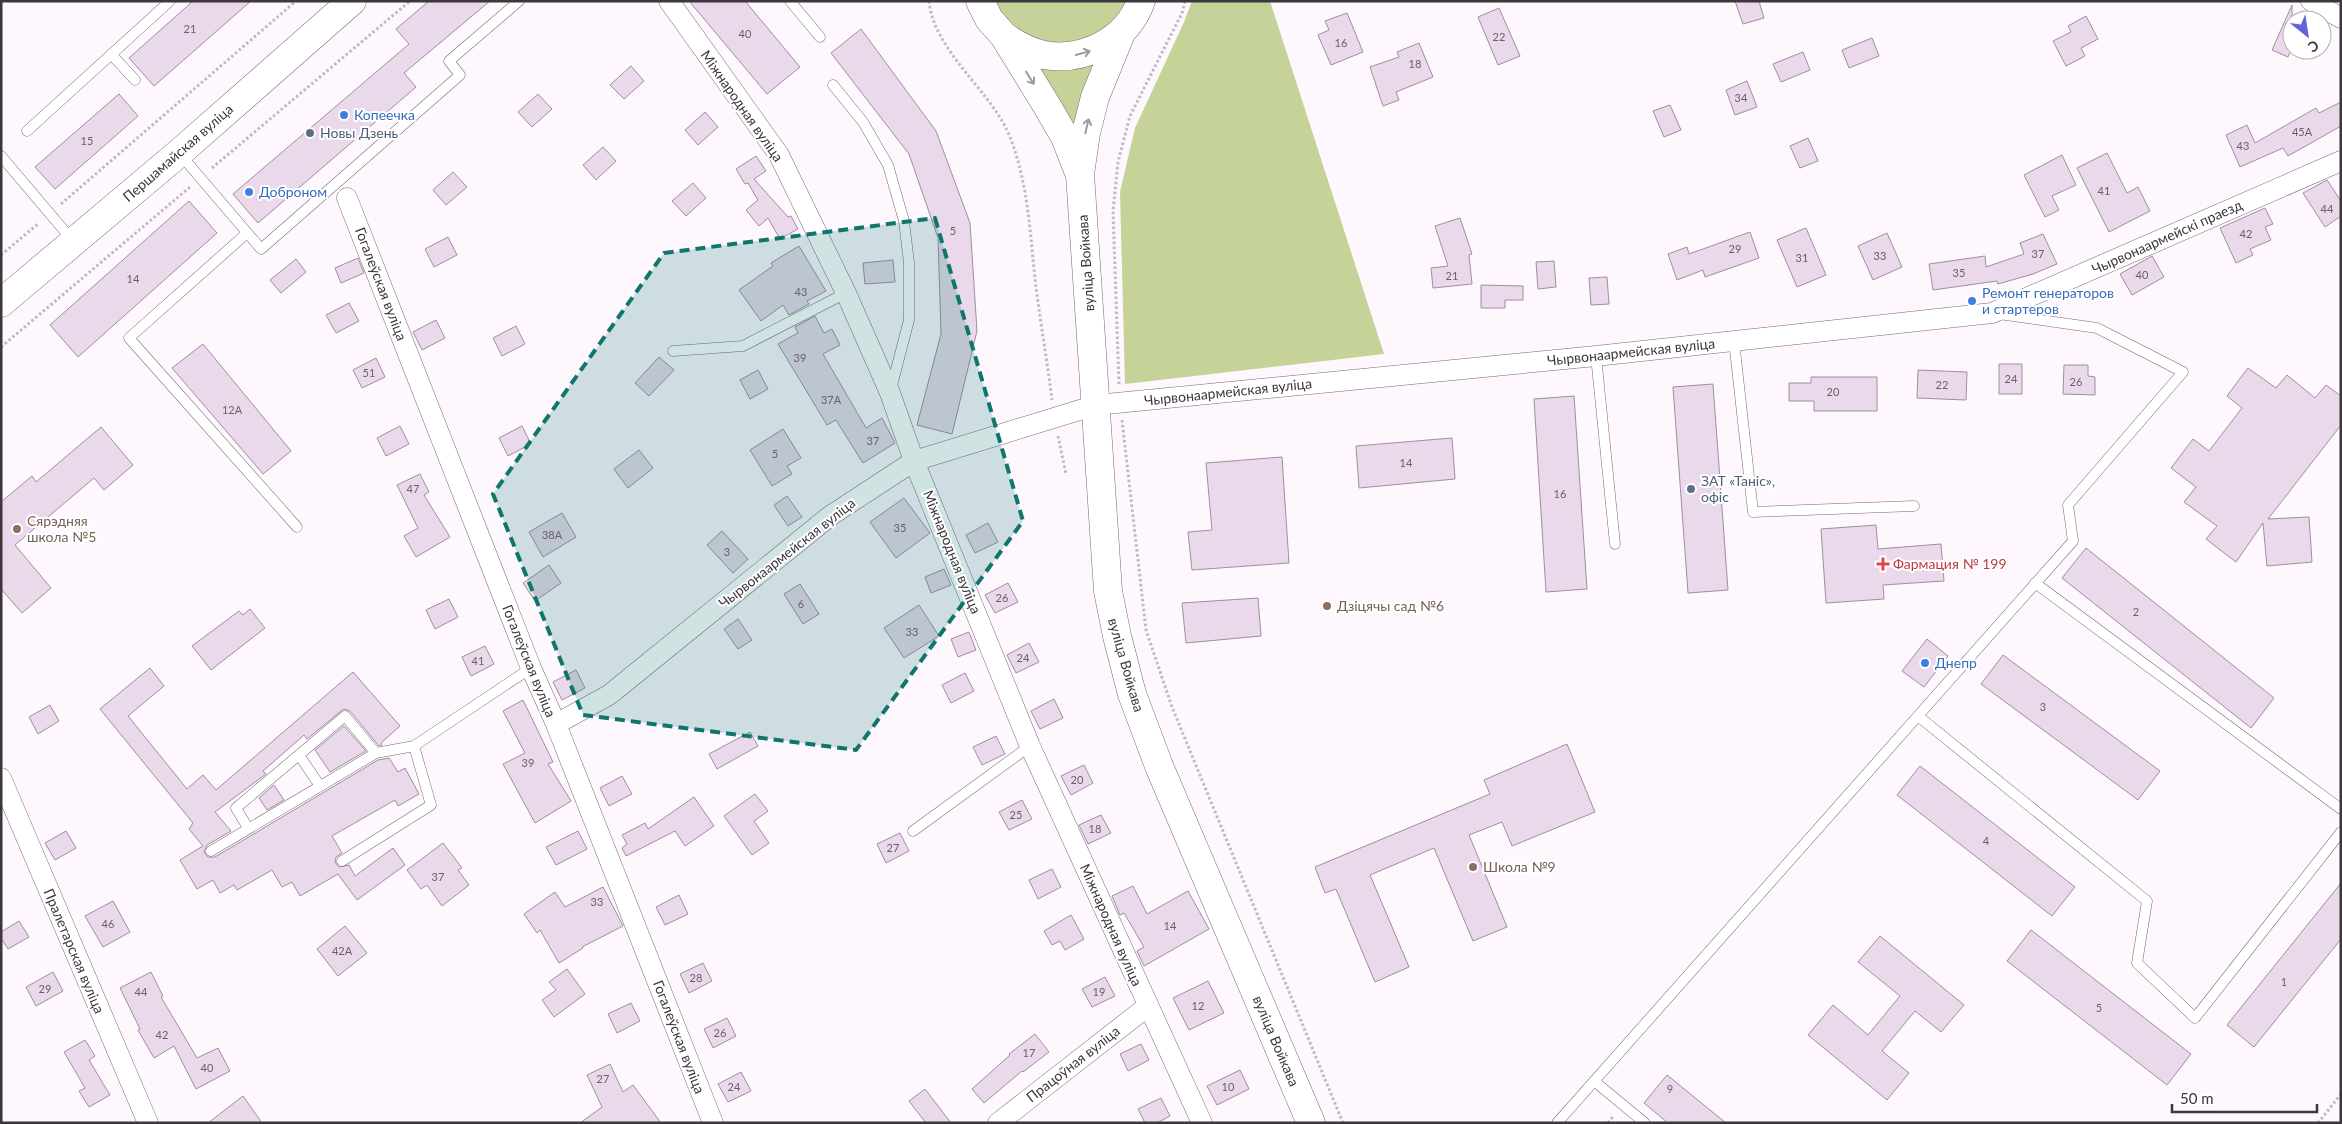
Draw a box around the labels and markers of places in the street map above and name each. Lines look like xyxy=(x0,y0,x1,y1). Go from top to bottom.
place label: Копеечка xyxy=(354,106,415,123)
marker: Копеечка xyxy=(338,109,350,121)
place label: Новы Дзень xyxy=(320,124,399,141)
marker: Новы Дзень xyxy=(304,127,316,139)
place label: Доброном xyxy=(259,183,327,200)
marker: Доброном xyxy=(243,186,255,198)
place label: Ремонт генераторов и стартеров xyxy=(1982,284,2114,317)
marker: Ремонт генераторов и стартеров xyxy=(1966,295,1978,307)
place label: ЗАТ «Таніс», офіс xyxy=(1701,472,1775,505)
marker: ЗАТ «Таніс», офіс xyxy=(1685,483,1697,495)
place label: Сярэдняя школа №5 xyxy=(27,512,96,545)
marker: Сярэдняя школа №5 xyxy=(11,523,23,535)
place label: Фармация № 199 xyxy=(1893,555,2007,572)
marker: Фармация № 199 xyxy=(1877,558,1889,570)
place label: Дзіцячы сад №6 xyxy=(1337,597,1444,614)
marker: Дзіцячы сад №6 xyxy=(1321,600,1333,612)
place label: Днепр xyxy=(1935,654,1977,671)
marker: Днепр xyxy=(1919,657,1931,669)
place label: Школа №9 xyxy=(1483,858,1556,875)
marker: Школа №9 xyxy=(1467,861,1479,873)

